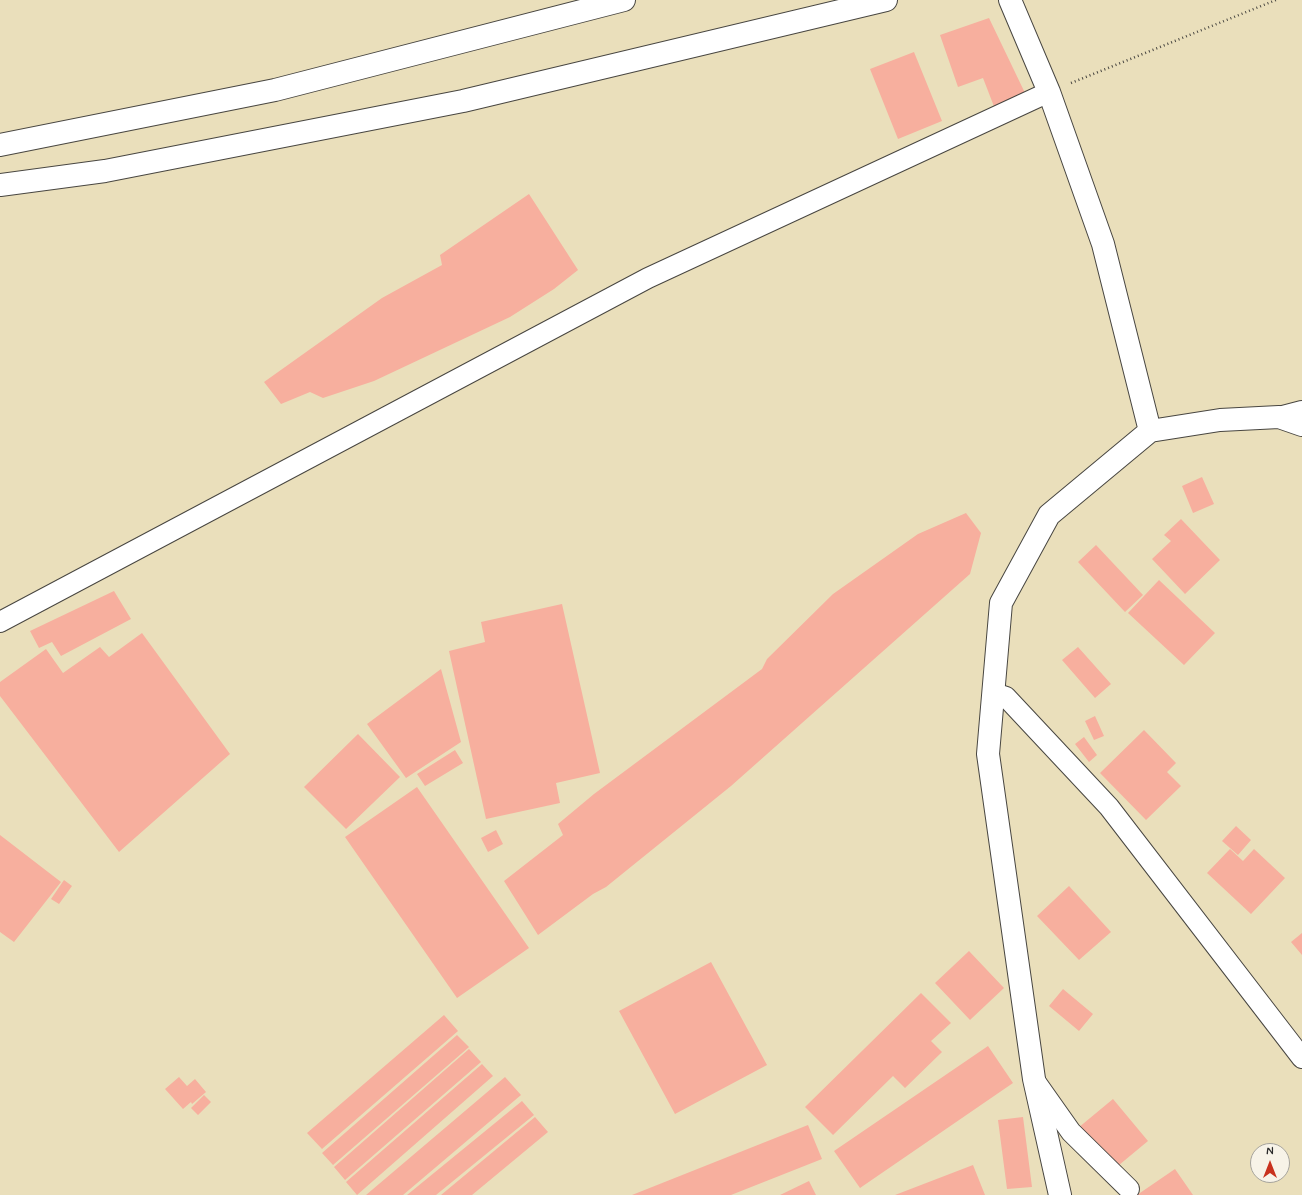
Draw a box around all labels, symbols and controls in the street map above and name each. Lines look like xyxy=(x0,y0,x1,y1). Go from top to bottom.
north arrow xyxy=(1250,1143,1290,1183)
text: N xyxy=(1266,1145,1274,1159)

